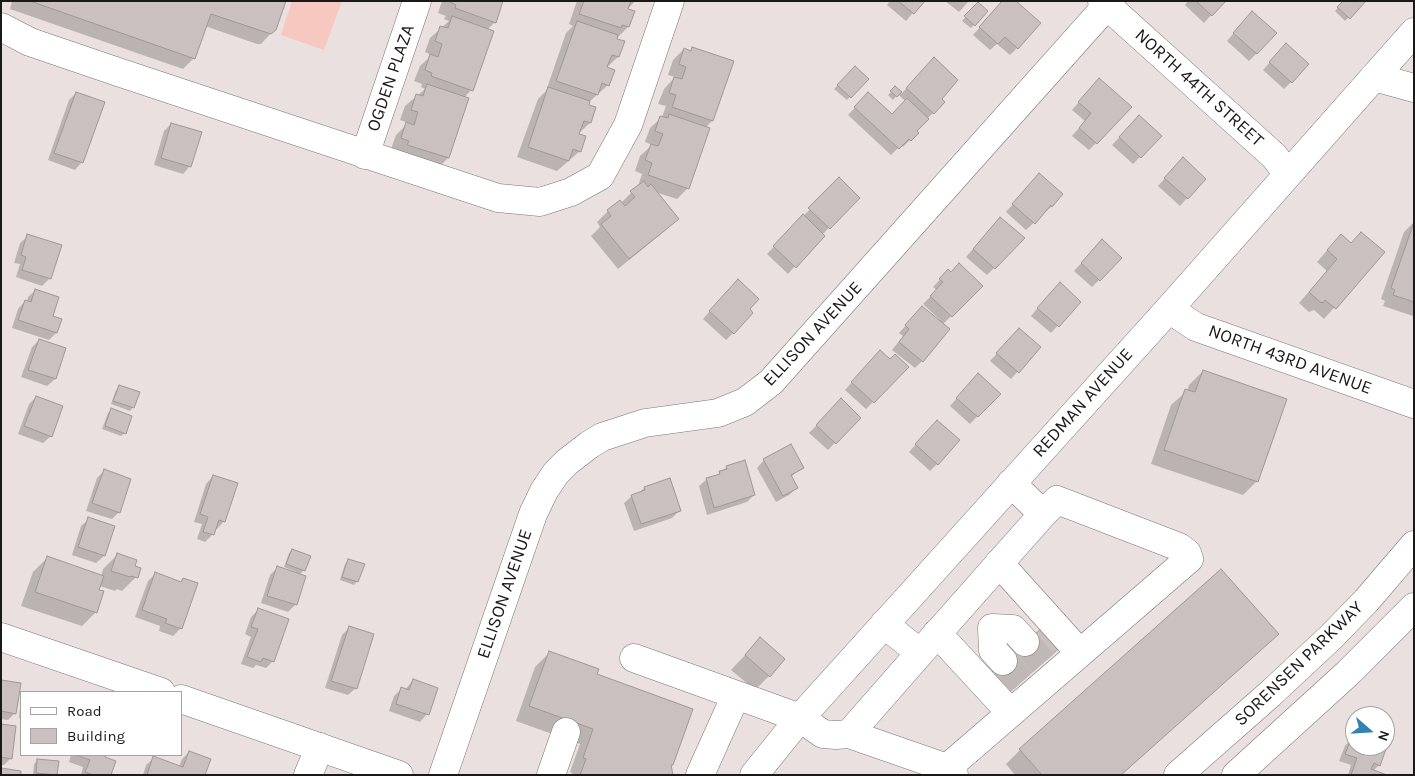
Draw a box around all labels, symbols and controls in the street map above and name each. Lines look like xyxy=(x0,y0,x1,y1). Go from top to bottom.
street label: OGDEN PLAZA xyxy=(363,22,419,134)
street label: NORTH 44TH STREET xyxy=(1130,24,1268,152)
street label: ELLISON AVENUE xyxy=(759,277,867,391)
street label: NORTH 43RD AVENUE xyxy=(1205,320,1375,400)
street label: REDMAN AVENUE xyxy=(1028,344,1138,462)
street label: ELLISON AVENUE xyxy=(473,527,537,661)
street label: SORENSEN PARKWAY xyxy=(1230,597,1368,731)
legend xyxy=(20,691,182,756)
text: Road xyxy=(67,702,102,720)
north arrow xyxy=(1345,706,1395,756)
text: Building xyxy=(67,727,125,745)
text: N xyxy=(1374,728,1393,743)

